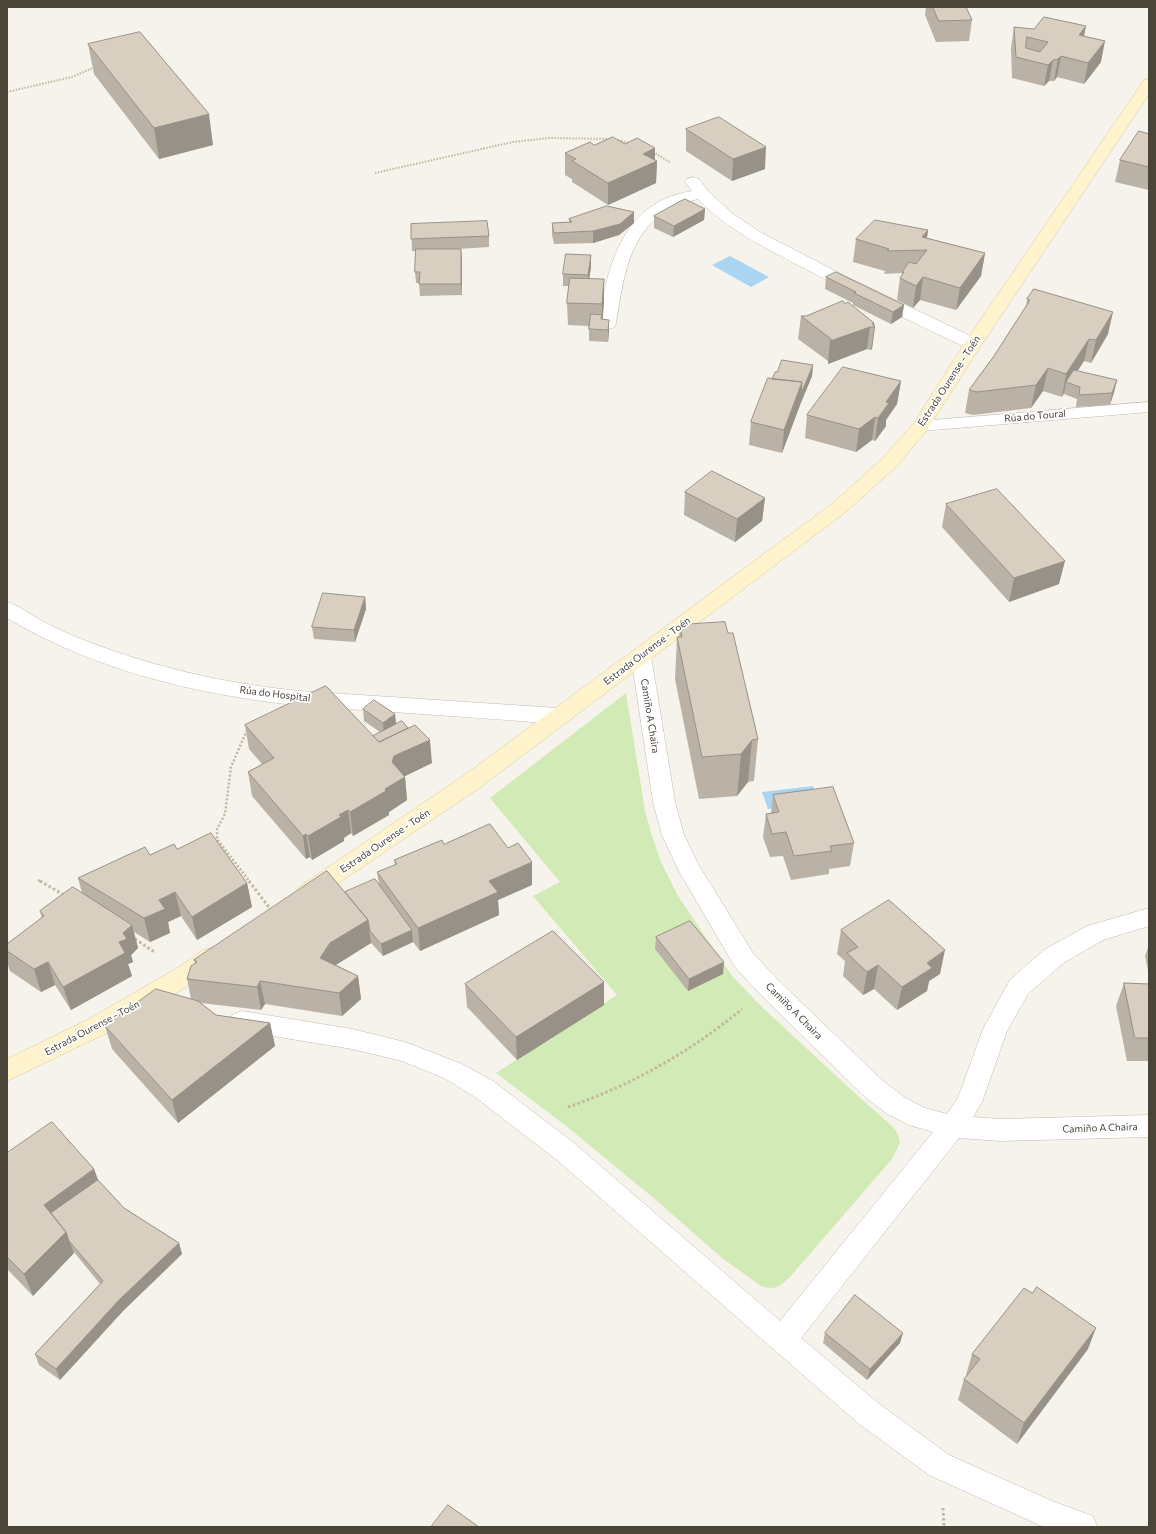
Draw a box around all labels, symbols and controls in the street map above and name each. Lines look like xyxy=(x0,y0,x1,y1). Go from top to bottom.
street label: Estrada Ourense - Toén xyxy=(915,333,983,429)
street label: Rúa do Toural xyxy=(1004,407,1066,425)
street label: Estrada Ourense - Toén xyxy=(601,614,693,688)
street label: Camiño A Chaira xyxy=(638,678,662,754)
street label: Rúa do Hospital xyxy=(239,684,311,704)
street label: Estrada Ourense - Toén xyxy=(338,806,432,876)
street label: Camiño A Chaira xyxy=(763,980,825,1042)
street label: Estrada Ourense - Toén xyxy=(43,998,141,1058)
street label: Camiño A Chaira xyxy=(1062,1121,1138,1135)

